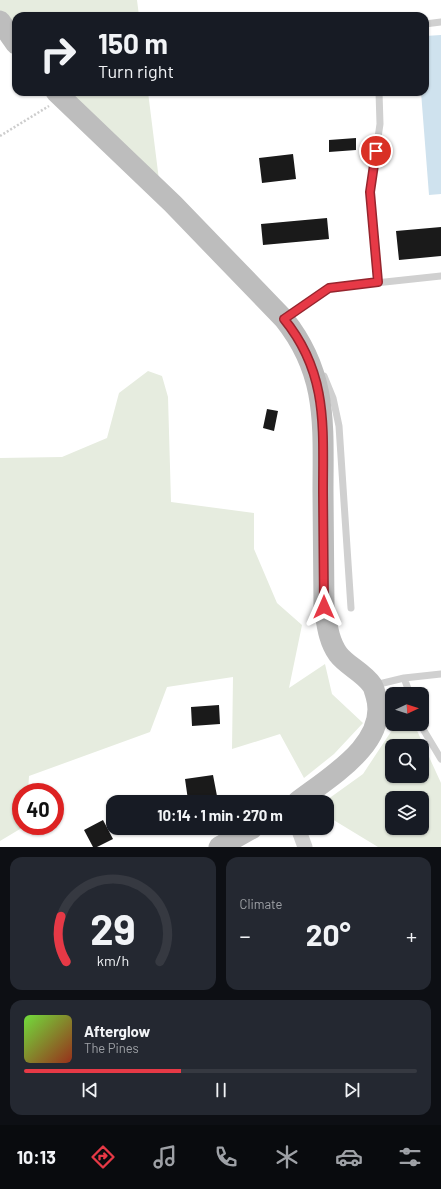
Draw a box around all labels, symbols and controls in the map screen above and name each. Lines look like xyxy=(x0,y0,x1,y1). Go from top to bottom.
text: 150 m xyxy=(98,26,168,60)
icon: right xyxy=(32,28,84,80)
text: Turn right xyxy=(98,60,174,82)
pin xyxy=(359,134,393,168)
icon: arrive xyxy=(365,140,387,162)
position arrow xyxy=(303,586,345,628)
north arrow xyxy=(385,687,429,731)
map controls xyxy=(385,687,429,835)
button: search xyxy=(385,739,429,783)
speed limit sign: 40 xyxy=(12,783,64,835)
button: layers xyxy=(385,791,429,835)
text: 10:14 · 1 min · 270 m xyxy=(157,806,283,824)
text: Climate xyxy=(240,896,283,912)
text: 29 xyxy=(90,902,135,952)
text: 20° xyxy=(306,916,351,952)
text: − xyxy=(240,922,251,948)
text: + xyxy=(406,922,417,948)
text: km/h xyxy=(97,951,129,968)
text: Afterglow xyxy=(84,1022,150,1040)
text: The Pines xyxy=(84,1040,139,1056)
icon: previous xyxy=(79,1079,101,1101)
icon: pause xyxy=(210,1079,232,1101)
icon: next xyxy=(341,1079,363,1101)
icon: directions xyxy=(89,1143,117,1171)
icon: music xyxy=(151,1143,179,1171)
icon: phone xyxy=(212,1143,240,1171)
icon: climate xyxy=(273,1143,301,1171)
icon: car xyxy=(335,1143,363,1171)
icon: filters xyxy=(396,1143,424,1171)
text: 10:13 xyxy=(17,1146,56,1168)

